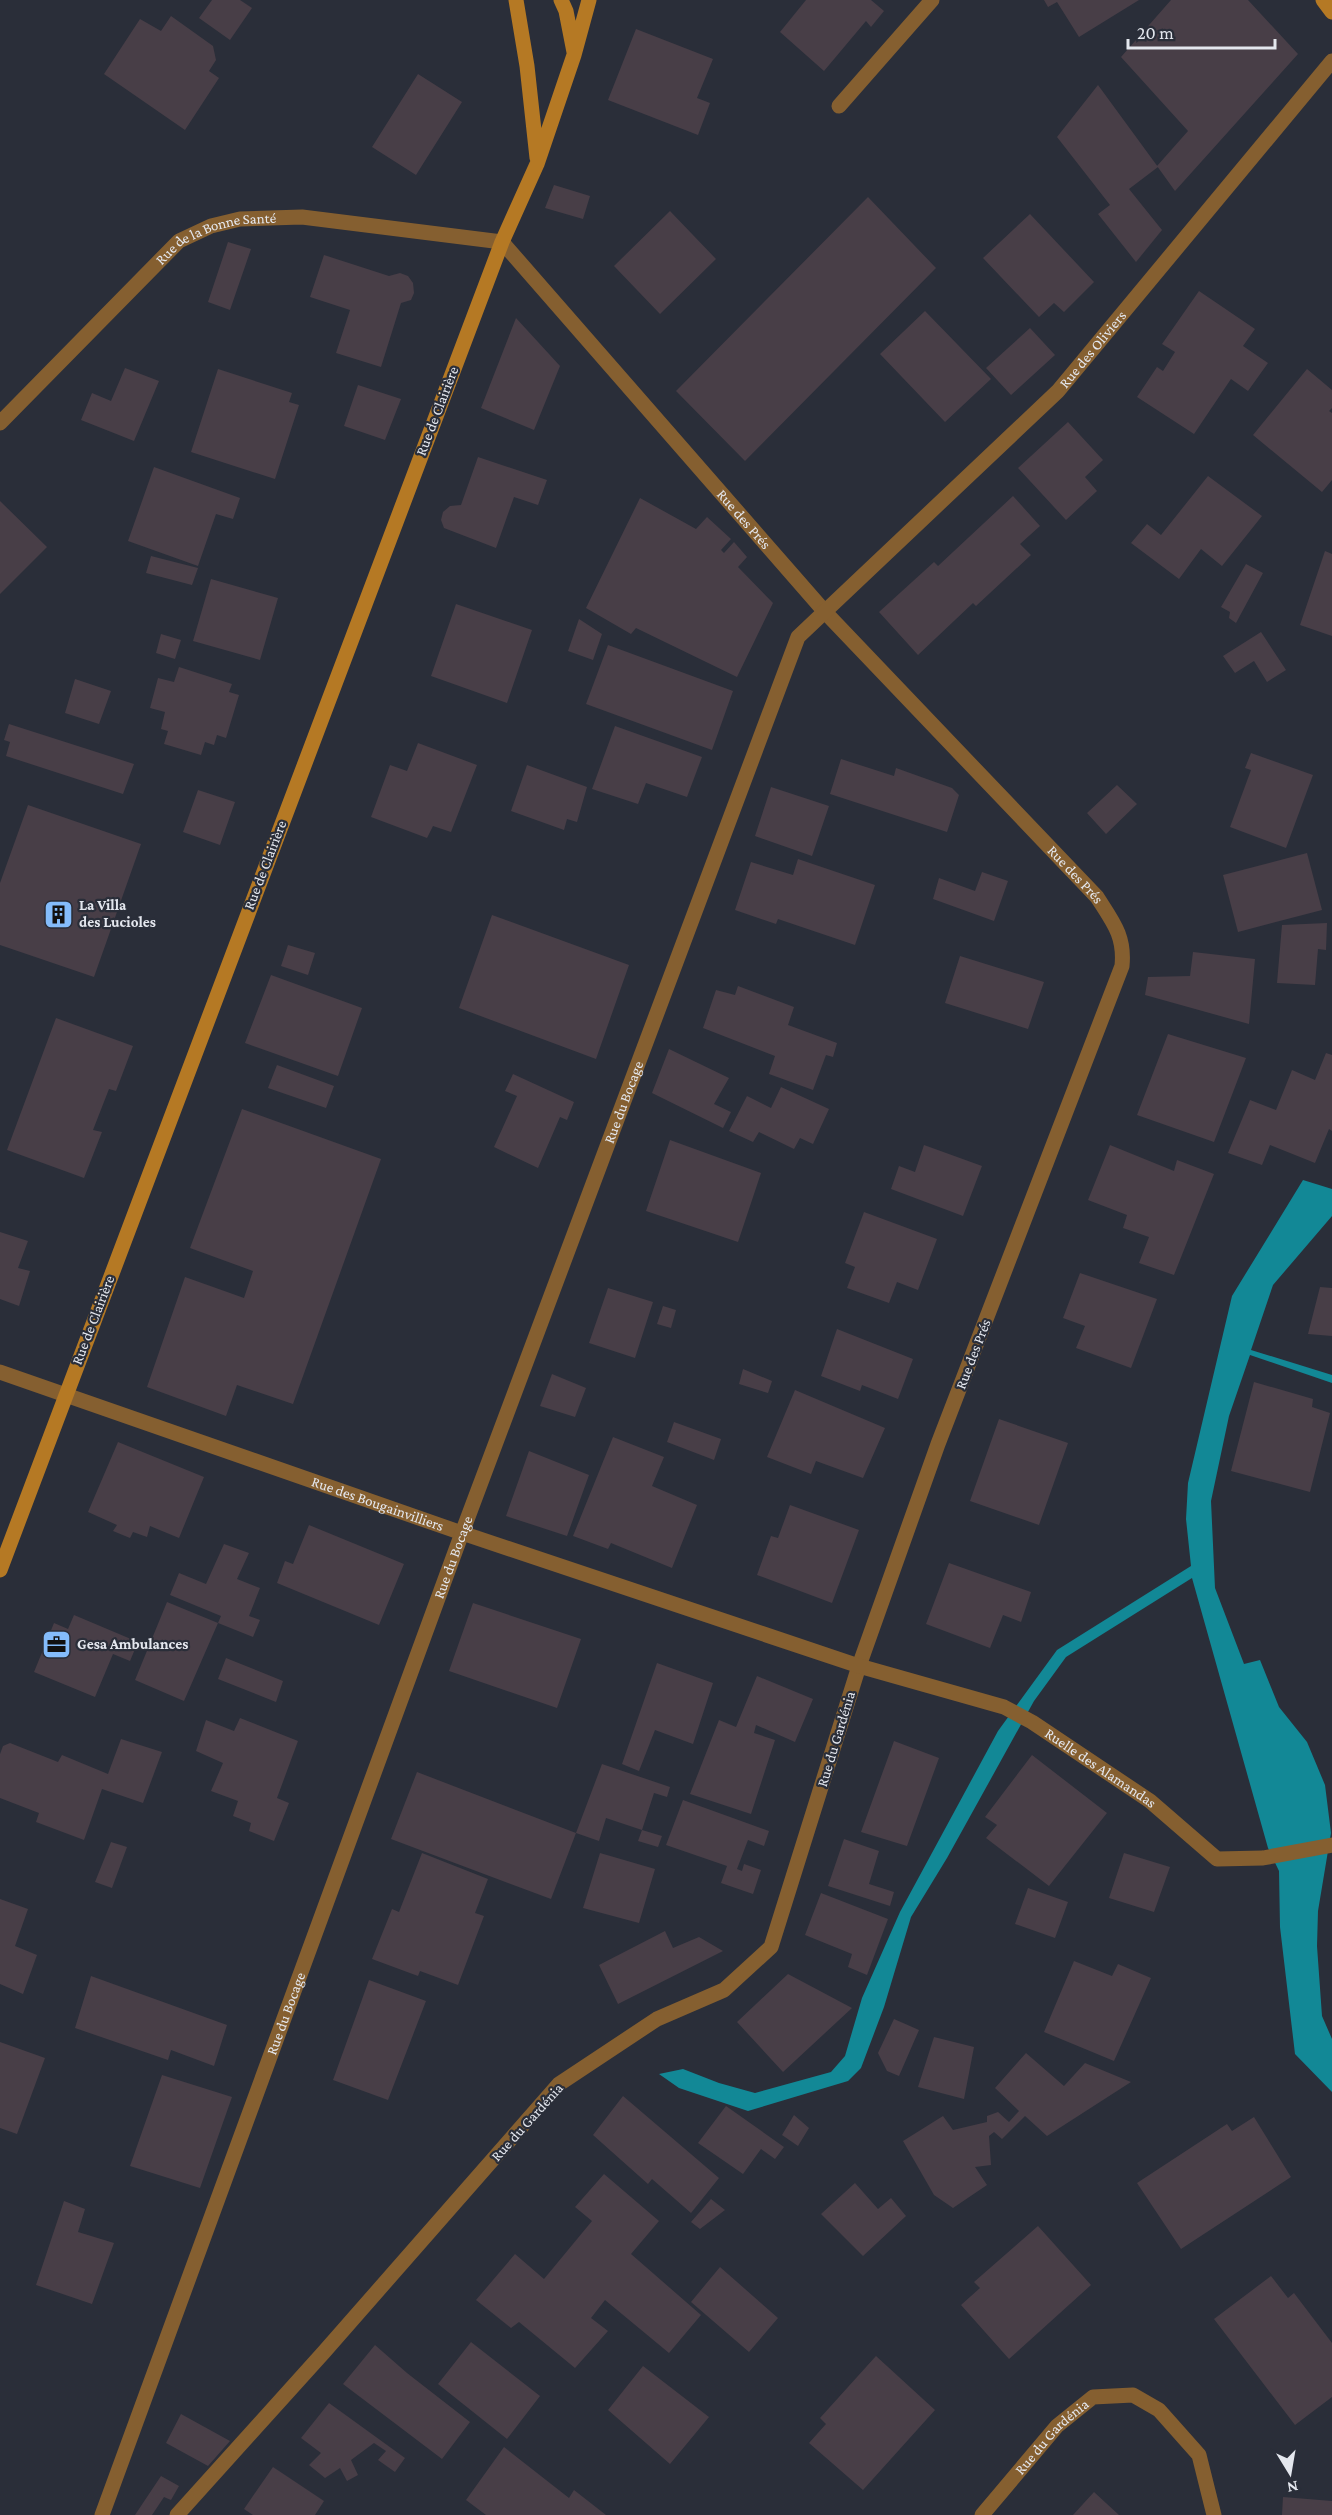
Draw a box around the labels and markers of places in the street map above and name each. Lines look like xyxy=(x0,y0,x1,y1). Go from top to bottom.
place label: La Villa des Lucioles xyxy=(79,897,156,930)
building icon: La Villa des Lucioles xyxy=(42,898,74,930)
office icon: Gesa Ambulances xyxy=(40,1628,72,1660)
place label: Gesa Ambulances xyxy=(77,1636,188,1652)

